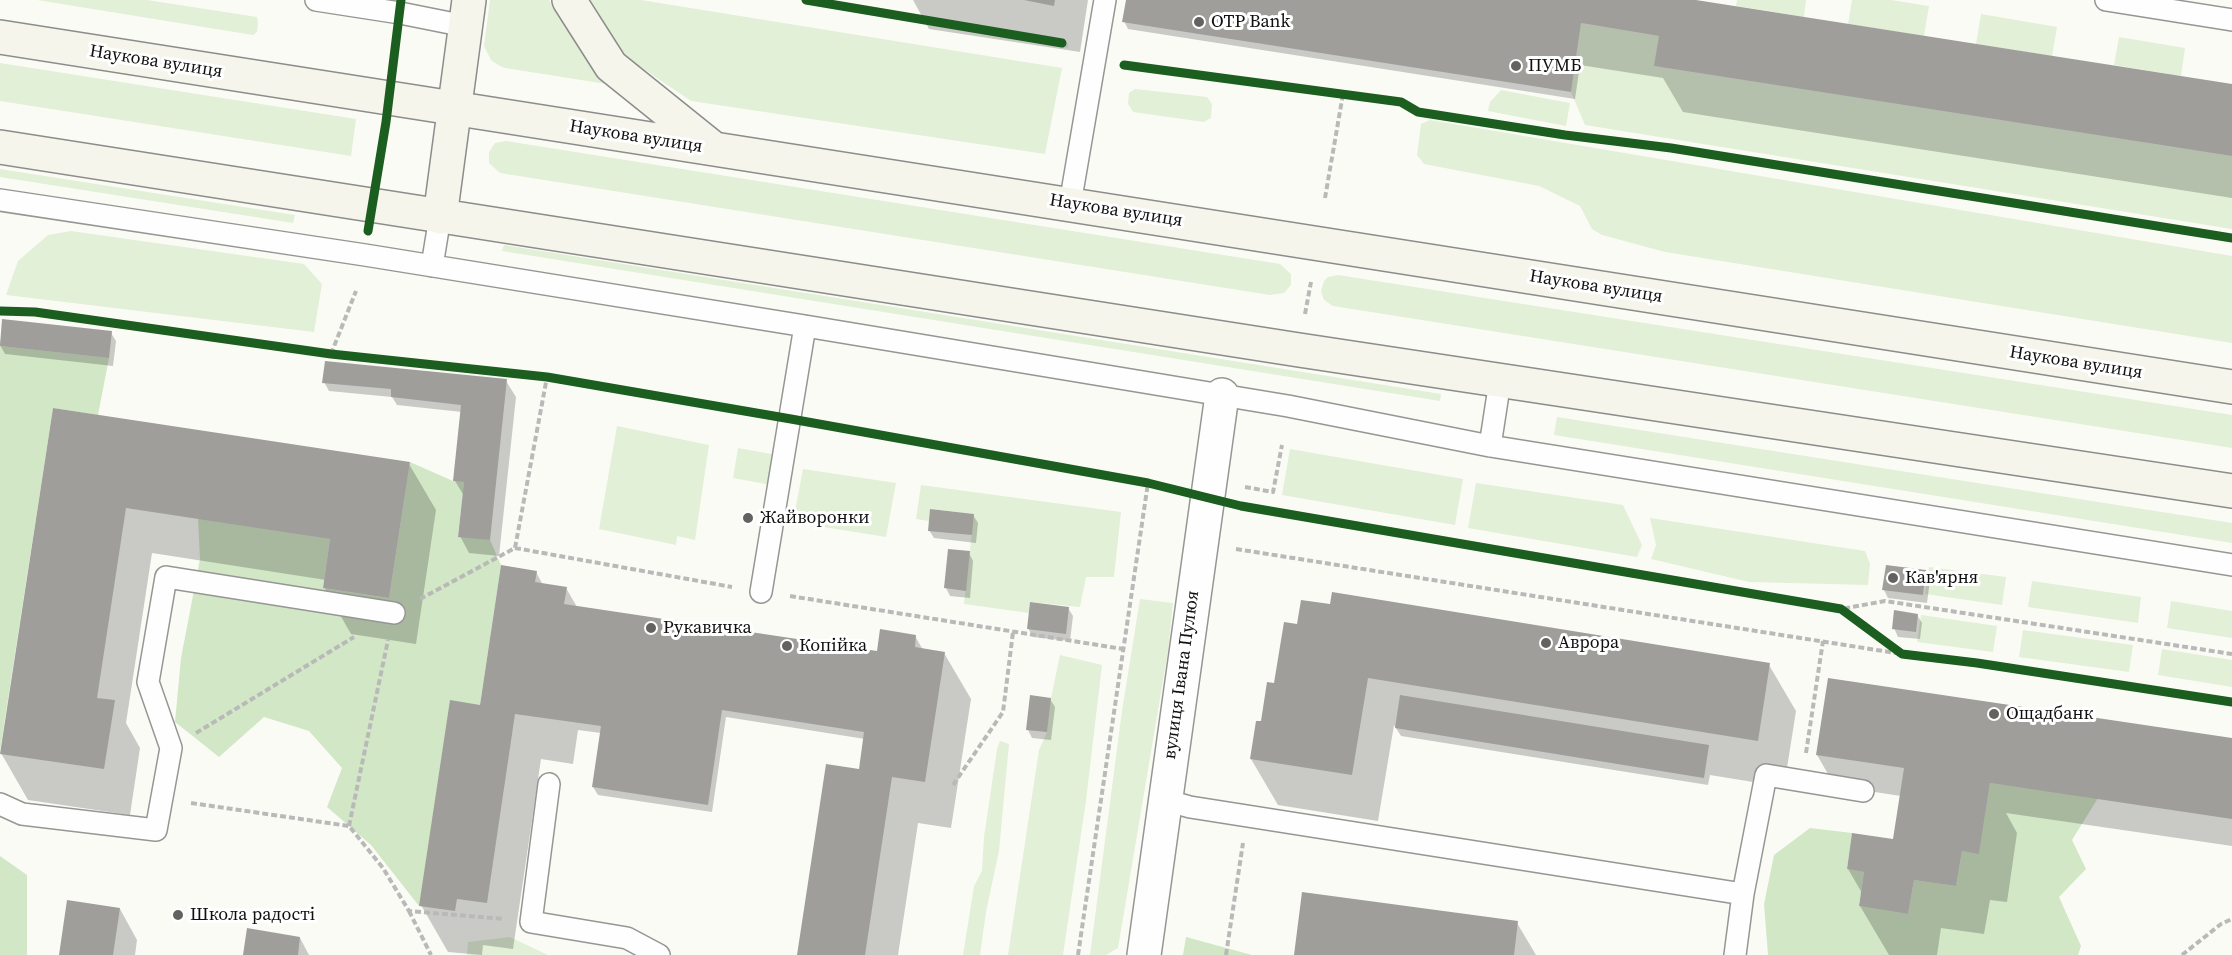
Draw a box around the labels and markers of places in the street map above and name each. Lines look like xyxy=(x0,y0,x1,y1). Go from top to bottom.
place label: OTP Bank xyxy=(1211,11,1290,33)
marker: OTP Bank xyxy=(1192,15,1206,29)
place label: ПУМБ xyxy=(1528,55,1581,77)
marker: ПУМБ xyxy=(1509,59,1523,73)
place label: Жайворонки xyxy=(760,507,870,529)
marker: Жайворонки xyxy=(741,511,755,525)
place label: Кав'ярня xyxy=(1905,567,1978,589)
marker: Кав'ярня xyxy=(1886,571,1900,585)
place label: Рукавичка xyxy=(663,617,752,639)
marker: Рукавичка xyxy=(644,621,658,635)
place label: Аврора xyxy=(1558,632,1619,654)
place label: Копійка xyxy=(799,635,867,657)
marker: Аврора xyxy=(1539,636,1553,650)
marker: Копійка xyxy=(780,639,794,653)
place label: Ощадбанк xyxy=(2006,703,2094,725)
marker: Ощадбанк xyxy=(1987,707,2001,721)
place label: Школа радості xyxy=(190,904,315,926)
marker: Школа радості xyxy=(171,908,185,922)

